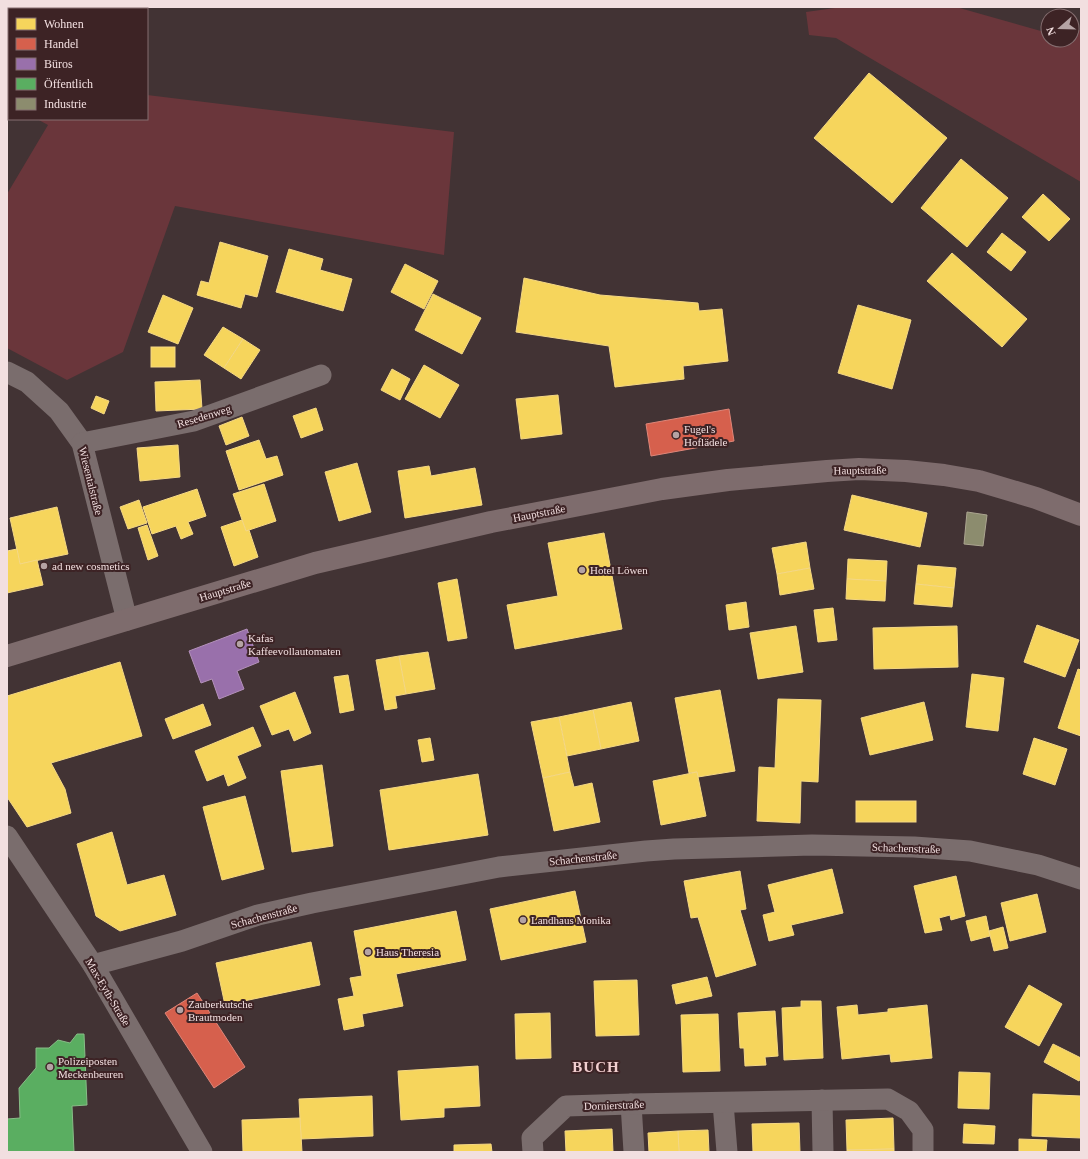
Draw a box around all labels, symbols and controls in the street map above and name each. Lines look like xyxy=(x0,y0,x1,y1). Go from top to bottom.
legend xyxy=(8,8,148,120)
north arrow xyxy=(1040,8,1080,48)
text: Wohnen xyxy=(44,17,84,31)
text: N xyxy=(1044,26,1058,37)
text: Handel xyxy=(44,37,79,51)
text: Büros xyxy=(44,57,73,71)
text: Öffentlich xyxy=(44,77,93,91)
text: Industrie xyxy=(44,97,87,111)
street label: Resedenweg xyxy=(176,402,233,430)
place label: Fugel's Hoflädele xyxy=(684,423,727,448)
marker: Fugel's Hoflädele xyxy=(671,430,681,440)
street label: Wiesentalstraße xyxy=(77,446,105,516)
street label: Hauptstraße xyxy=(833,464,887,476)
street label: Hauptstraße xyxy=(512,502,566,524)
place label: ad new cosmetics xyxy=(52,560,130,572)
marker: ad new cosmetics xyxy=(39,561,49,571)
place label: Hotel Löwen xyxy=(590,564,648,576)
marker: Hotel Löwen xyxy=(577,565,587,575)
street label: Hauptstraße xyxy=(198,576,252,604)
place label: Kafas Kaffeevollautomaten xyxy=(248,632,341,657)
marker: Kafas Kaffeevollautomaten xyxy=(235,639,245,649)
street label: Schachenstraße xyxy=(872,841,941,855)
street label: Schachenstraße xyxy=(548,848,618,868)
street label: Schachenstraße xyxy=(229,901,299,931)
place label: Landhaus Monika xyxy=(531,914,611,926)
marker: Landhaus Monika xyxy=(518,915,528,925)
place label: Haus Theresia xyxy=(376,946,439,958)
marker: Haus Theresia xyxy=(363,947,373,957)
street label: Max-Eyth-Straße xyxy=(83,956,133,1028)
place label: Zauberkutsche Brautmoden xyxy=(188,998,253,1023)
marker: Zauberkutsche Brautmoden xyxy=(175,1005,185,1015)
place label: Polizeiposten Meckenbeuren xyxy=(58,1055,124,1080)
district label: BUCH xyxy=(572,1059,620,1075)
marker: Polizeiposten Meckenbeuren xyxy=(45,1062,55,1072)
street label: Dornierstraße xyxy=(584,1098,645,1112)

